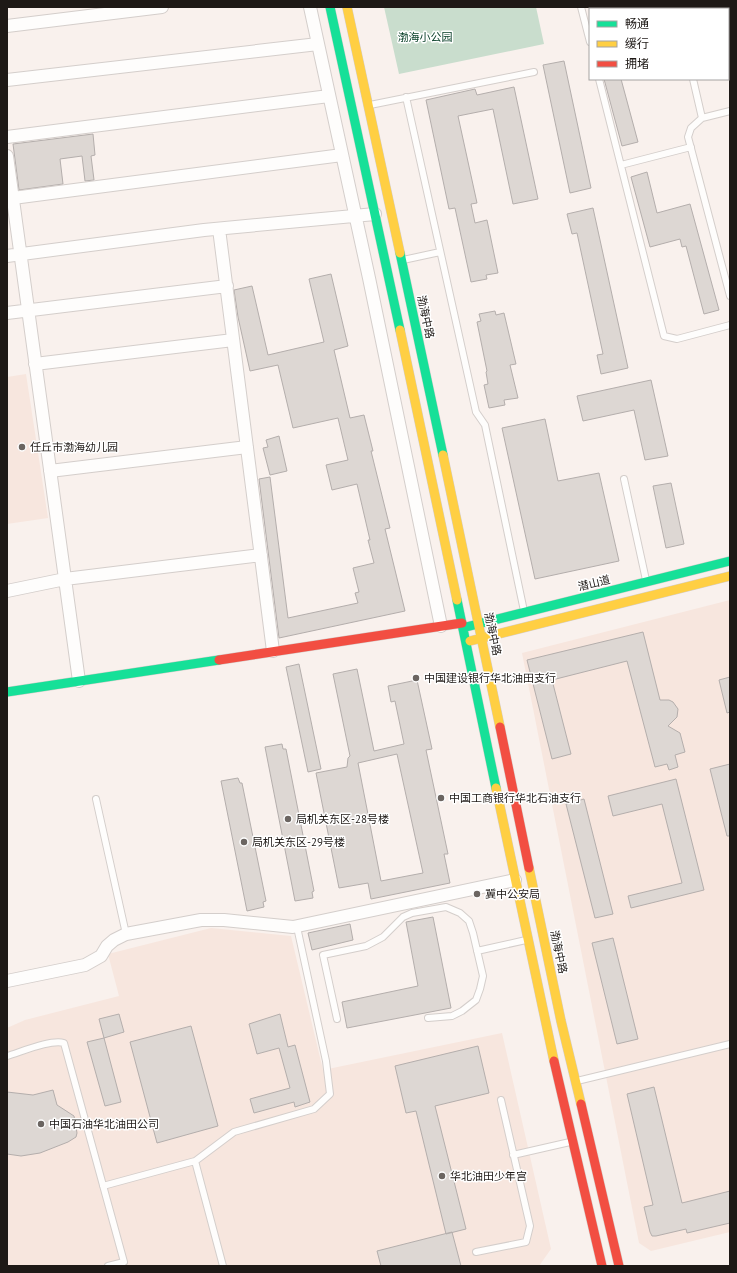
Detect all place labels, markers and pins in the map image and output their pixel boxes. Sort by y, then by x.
place label: 任丘市渤海幼儿园 [30,440,118,454]
marker: 任丘市渤海幼儿园 [17,442,27,452]
place label: 中国建设银行华北油田支行 [424,671,556,685]
marker: 中国建设银行华北油田支行 [411,673,421,683]
place label: 中国工商银行华北石油支行 [449,791,581,805]
marker: 中国工商银行华北石油支行 [436,793,446,803]
place label: 局机关东区-28号楼 [296,812,389,826]
marker: 局机关东区-28号楼 [283,814,293,824]
place label: 局机关东区-29号楼 [252,835,345,849]
marker: 局机关东区-29号楼 [239,837,249,847]
place label: 冀中公安局 [485,887,540,901]
marker: 冀中公安局 [472,889,482,899]
place label: 中国石油华北油田公司 [49,1117,159,1131]
marker: 中国石油华北油田公司 [36,1119,46,1129]
place label: 华北油田少年宫 [450,1169,527,1183]
marker: 华北油田少年宫 [437,1171,447,1181]

